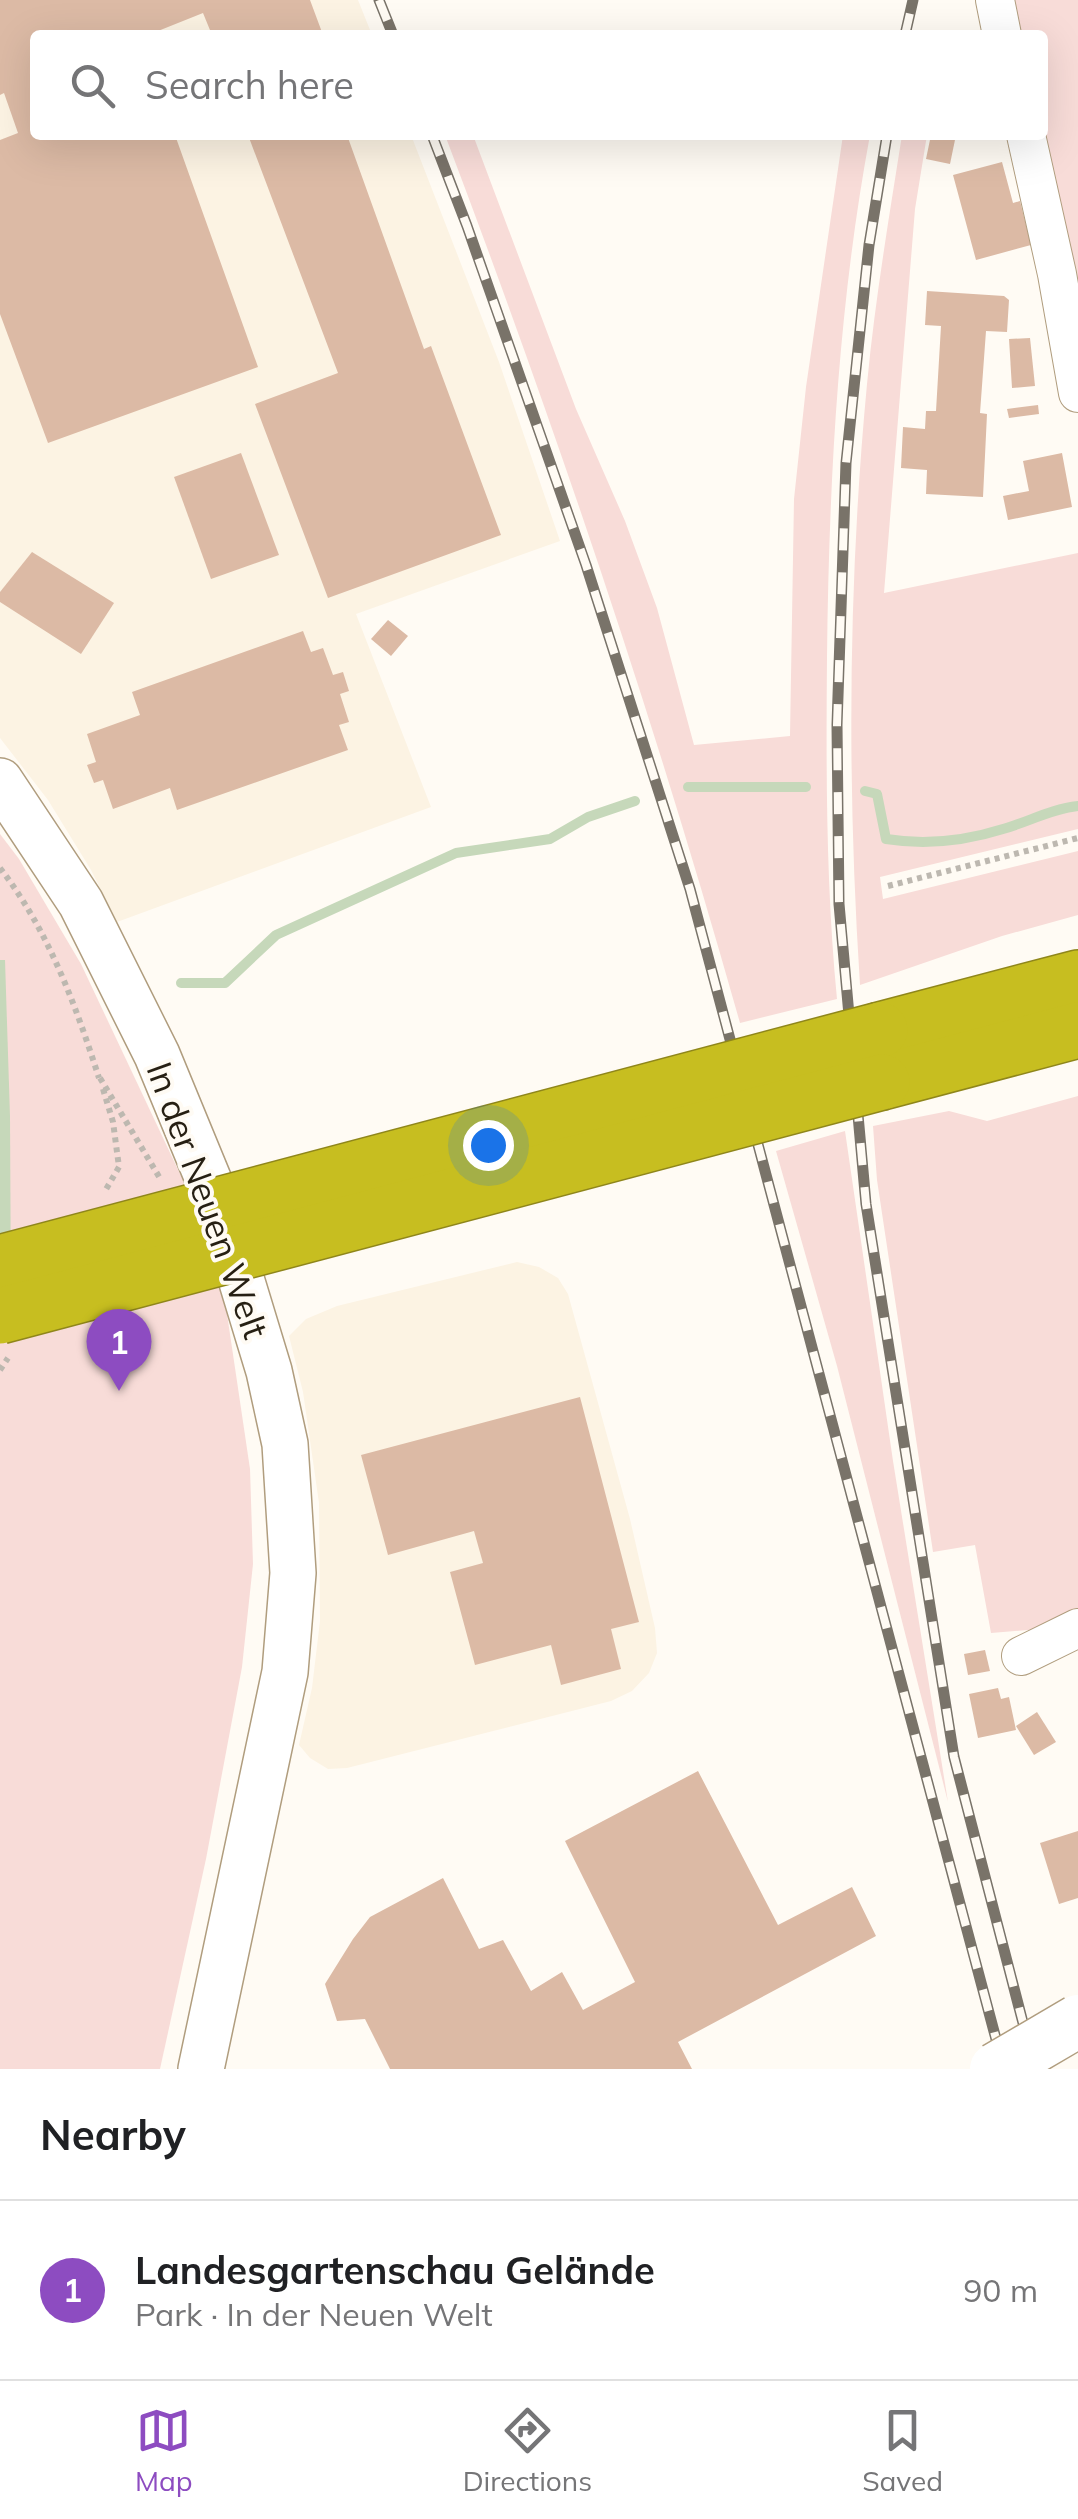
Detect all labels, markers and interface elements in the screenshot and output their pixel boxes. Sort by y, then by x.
search box [30,30,1048,140]
icon: search [65,58,120,113]
text: Search here [145,61,354,109]
street label: In der Neuen Welt [138,1056,278,1344]
your location [463,1120,514,1171]
pin: 1 [86,1308,152,1391]
text: Nearby [40,2108,186,2161]
text: Landesgartenschau Gelände [135,2246,655,2294]
text: 1 [63,2270,82,2310]
text: 90 m [963,2270,1038,2310]
text: Park · In der Neuen Welt [135,2294,493,2334]
tab: Map [135,2403,193,2498]
tab: Directions [463,2403,592,2498]
tab: Saved [862,2403,943,2498]

